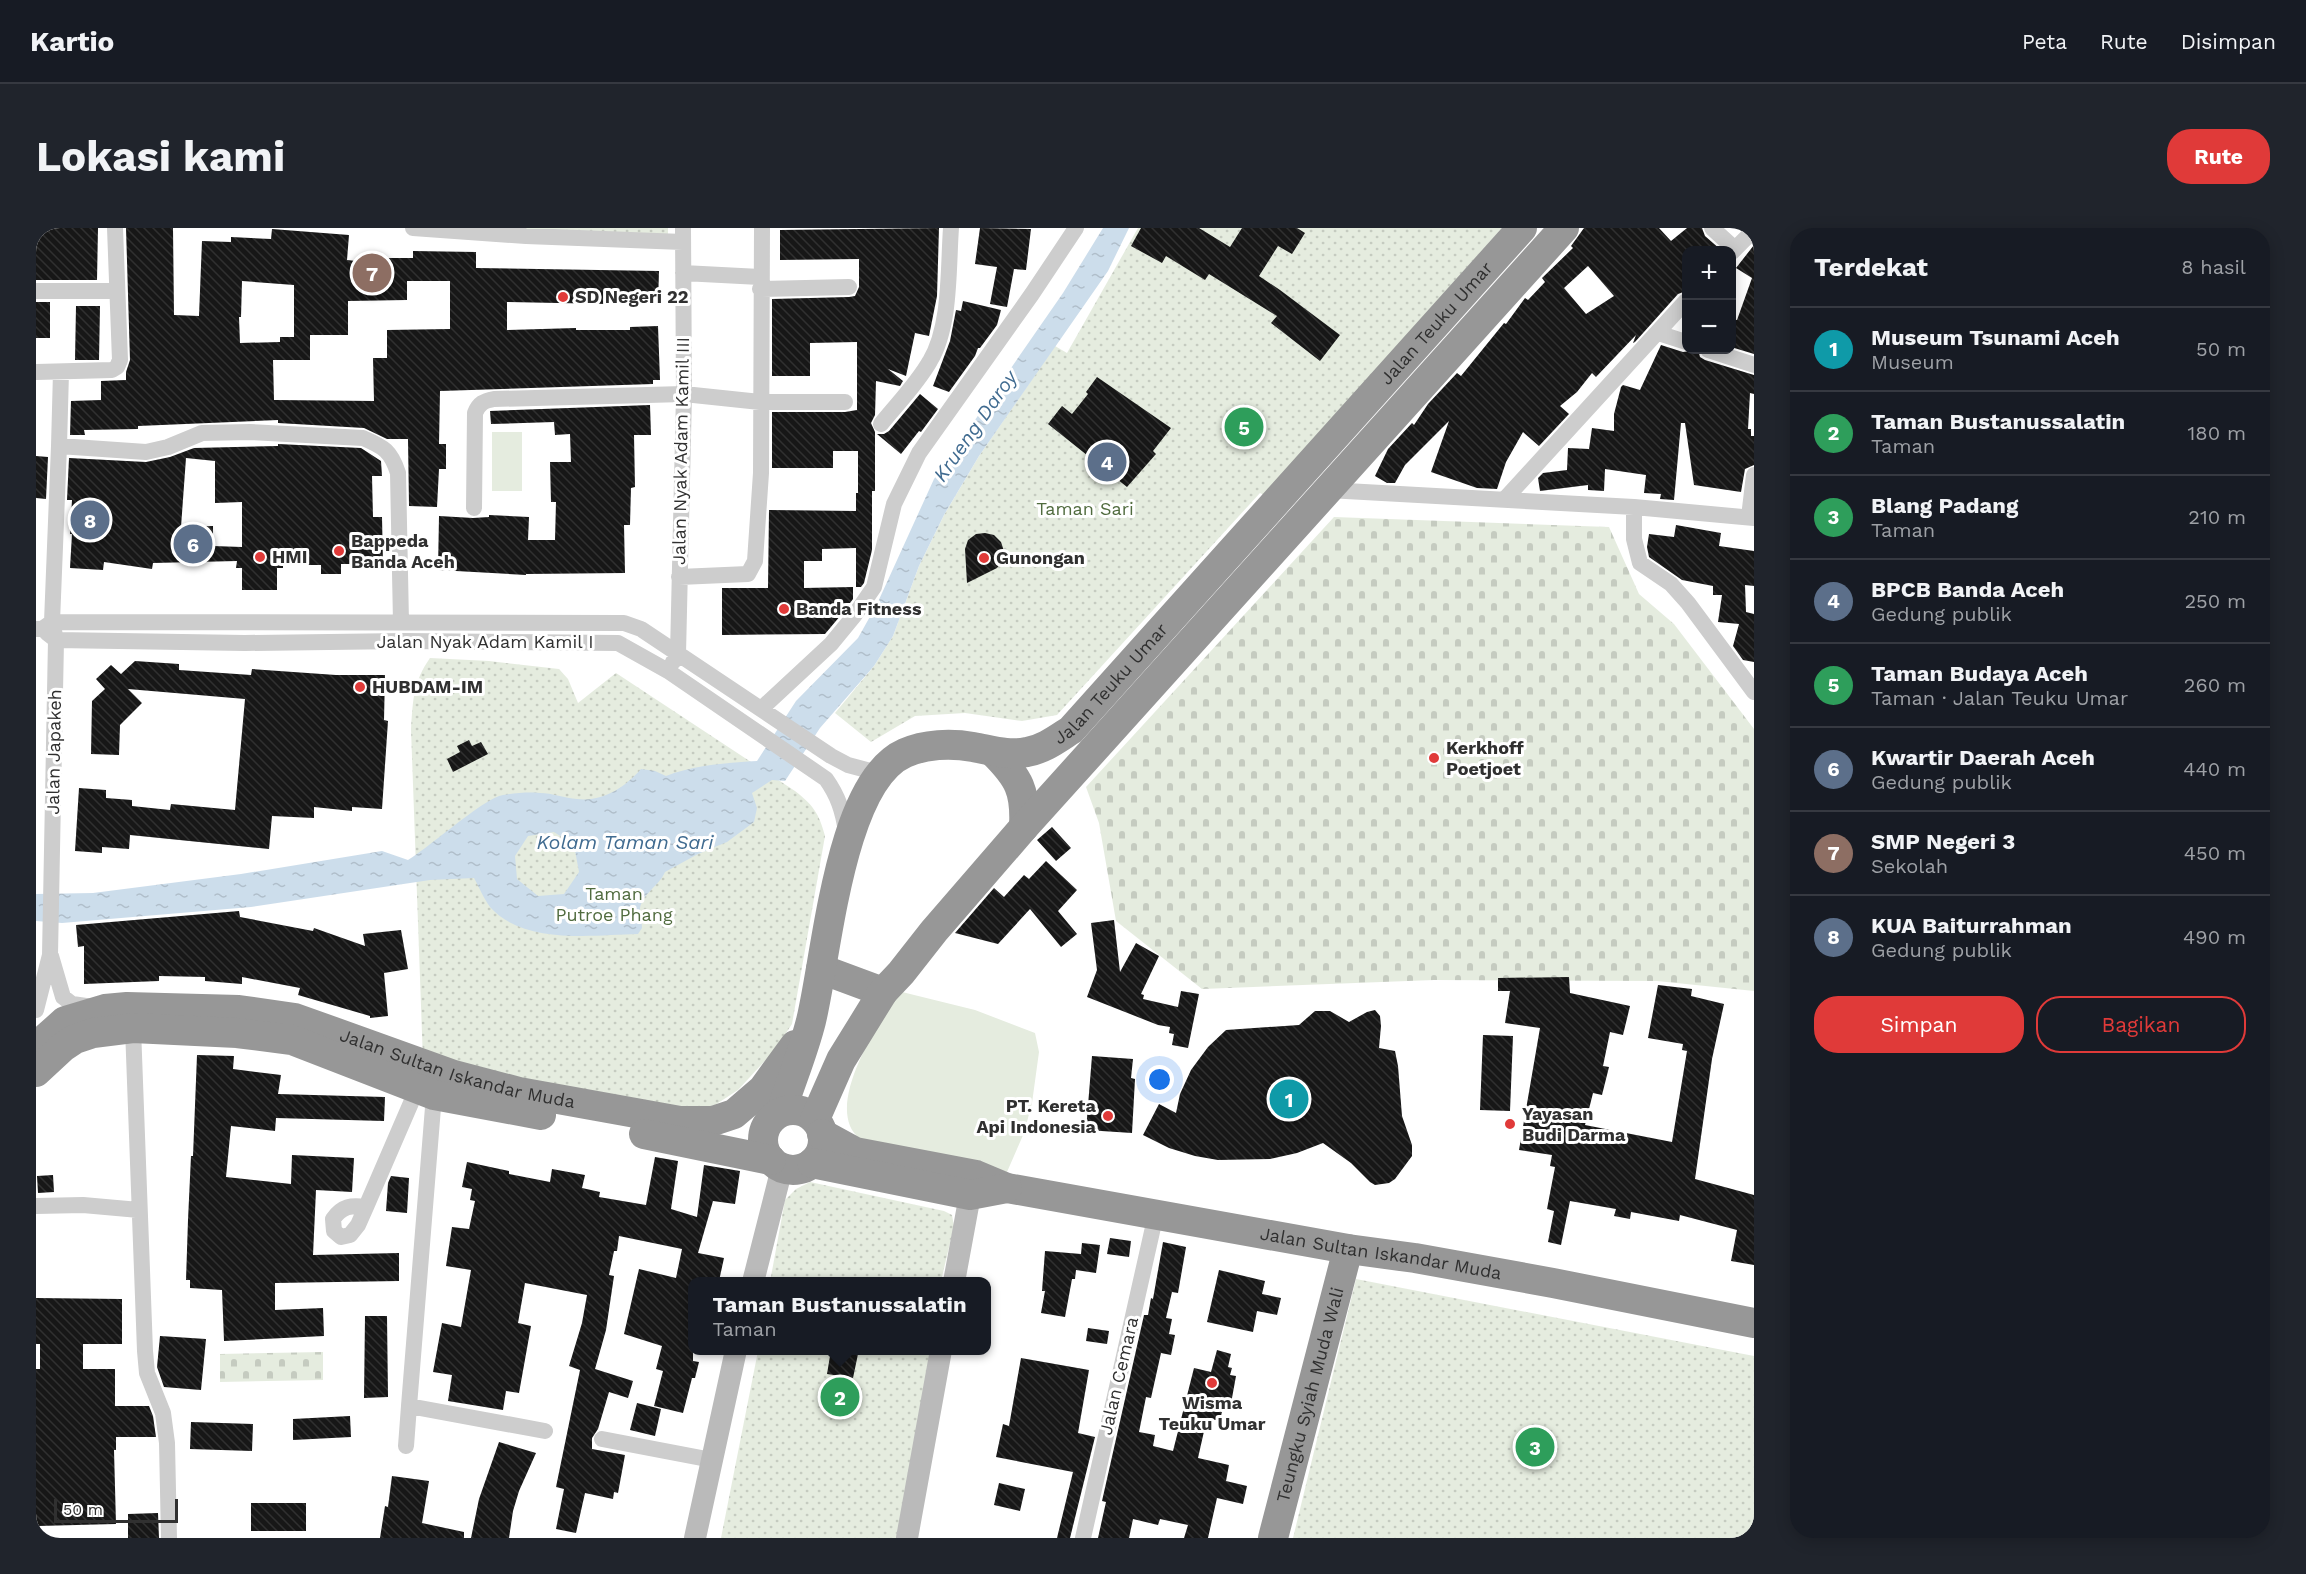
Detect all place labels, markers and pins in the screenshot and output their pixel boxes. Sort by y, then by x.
pin: 7 [352,250,392,296]
place label: SD Negeri 22 [575,286,688,307]
marker: SD Negeri 22 [556,290,570,304]
pin: 5 [1224,404,1264,450]
pin: 4 [1088,440,1126,484]
pin: 8 [70,498,110,542]
pin: 6 [174,522,212,566]
place label: Bappeda Banda Aceh [351,530,455,572]
marker: Bappeda Banda Aceh [332,544,346,558]
place label: HMI [272,546,307,567]
place label: Gunongan [996,547,1085,568]
marker: HMI [253,550,267,564]
marker: Gunongan [977,551,991,565]
place label: Banda Fitness [796,598,922,619]
marker: Banda Fitness [777,602,791,616]
place label: HUBDAM-IM [372,676,483,697]
marker: HUBDAM-IM [353,680,367,694]
place label: Kerkhoff Poetjoet [1446,737,1524,779]
marker: Kerkhoff Poetjoet [1427,751,1441,765]
pin: 1 [1270,1076,1308,1122]
place label: PT. Kereta Api Indonesia [976,1095,1097,1137]
place label: Yayasan Budi Darma [1522,1103,1626,1145]
marker: PT. Kereta Api Indonesia [1101,1109,1115,1123]
marker: Yayasan Budi Darma [1503,1117,1517,1131]
pin: 2 [820,1374,860,1420]
marker: Wisma Teuku Umar [1205,1376,1219,1390]
place label: Wisma Teuku Umar [1159,1392,1266,1434]
pin: 3 [1516,1424,1554,1470]

